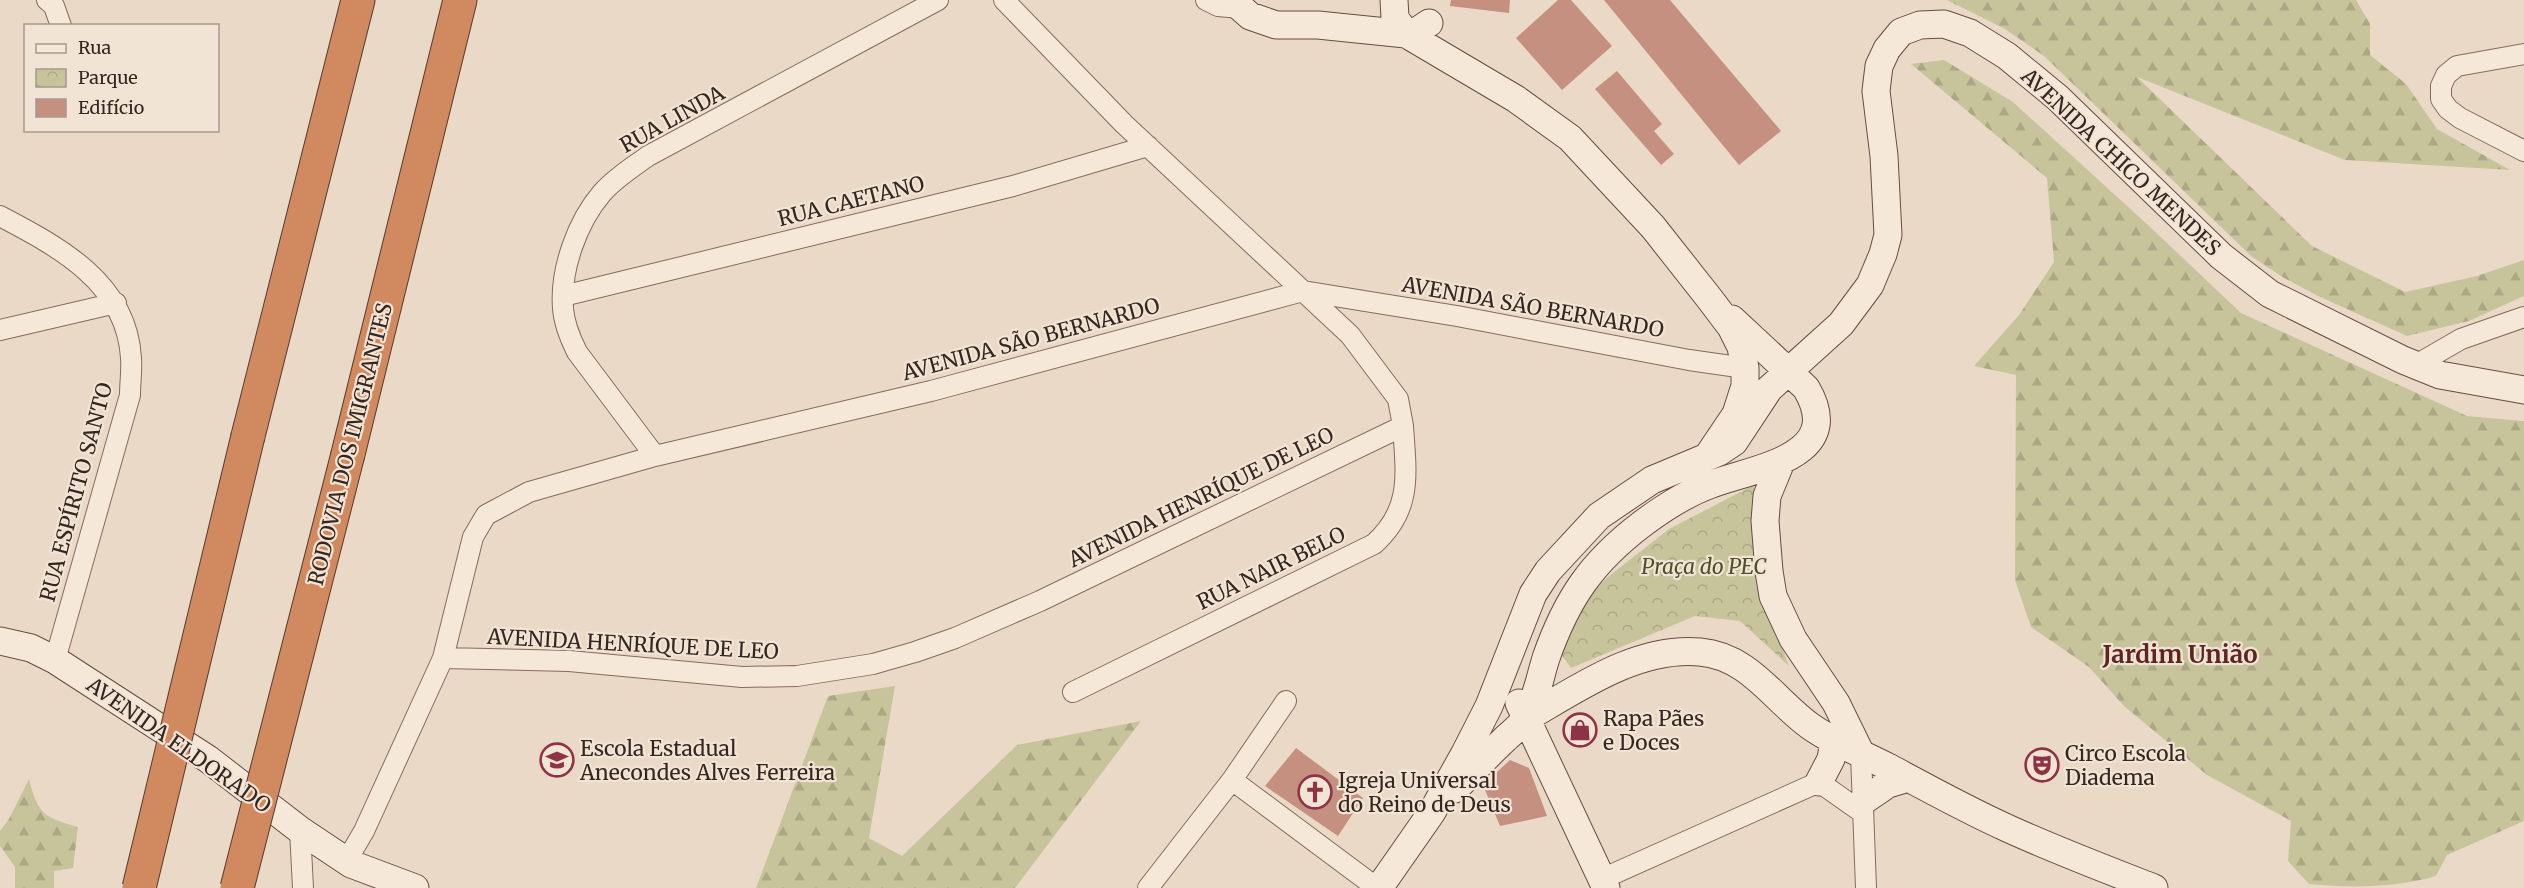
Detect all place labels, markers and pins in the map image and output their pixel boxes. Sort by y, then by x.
place label: Rapa Pães e Doces [1603,705,1704,756]
shop icon: Rapa Pães e Doces [1562,712,1598,748]
place label: Escola Estadual Anecondes Alves Ferreira [579,735,835,786]
place label: Circo Escola Diadema [2065,740,2186,791]
school or university icon: Escola Estadual Anecondes Alves Ferreira [539,742,575,778]
theatre icon: Circo Escola Diadema [2024,747,2060,783]
place label: Igreja Universal do Reino de Deus [1338,767,1511,818]
church icon: Igreja Universal do Reino de Deus [1297,774,1333,810]

